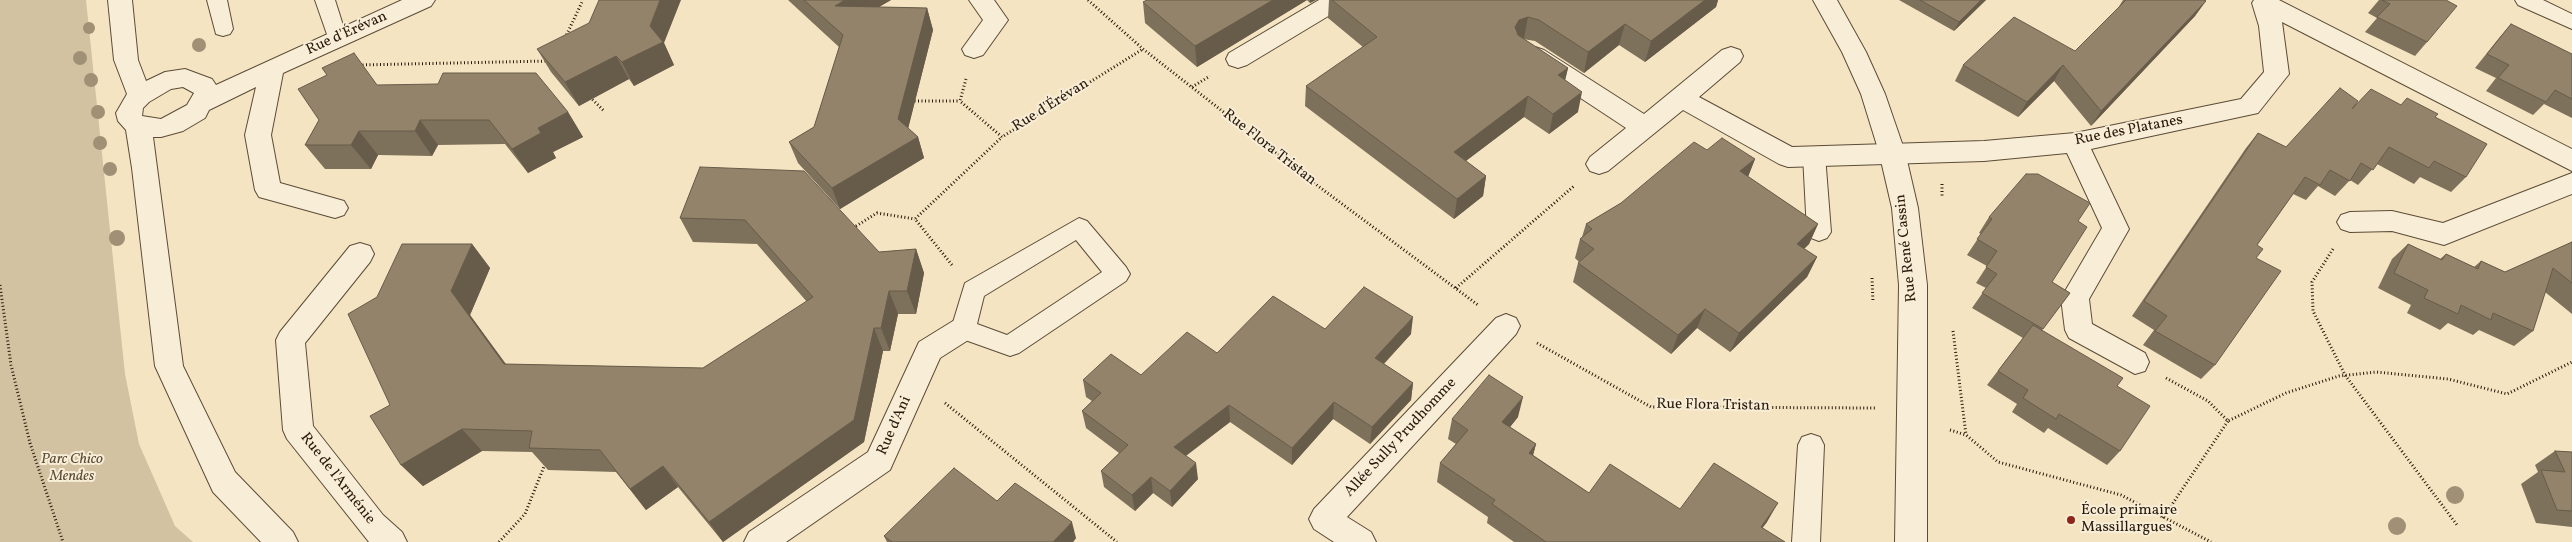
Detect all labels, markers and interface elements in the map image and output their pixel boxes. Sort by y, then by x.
street label: Rue d'Érévan [304,8,390,60]
street label: Rue d'Érévan [1009,75,1093,137]
street label: Rue Flora Tristan [1219,106,1319,190]
street label: Rue des Platanes [2074,112,2184,150]
street label: Rue René Cassin [1892,193,1922,303]
street label: Allée Sully Prudhomme [1341,375,1461,501]
street label: Rue d'Ani [874,394,916,458]
street label: Rue Flora Tristan [1656,396,1770,416]
street label: Rue de l'Arménie [296,430,378,528]
park label: Parc Chico Mendes [41,451,103,486]
place label: École primaire Massillargues [2081,502,2177,537]
marker: École primaire Massillargues [2065,514,2077,526]

